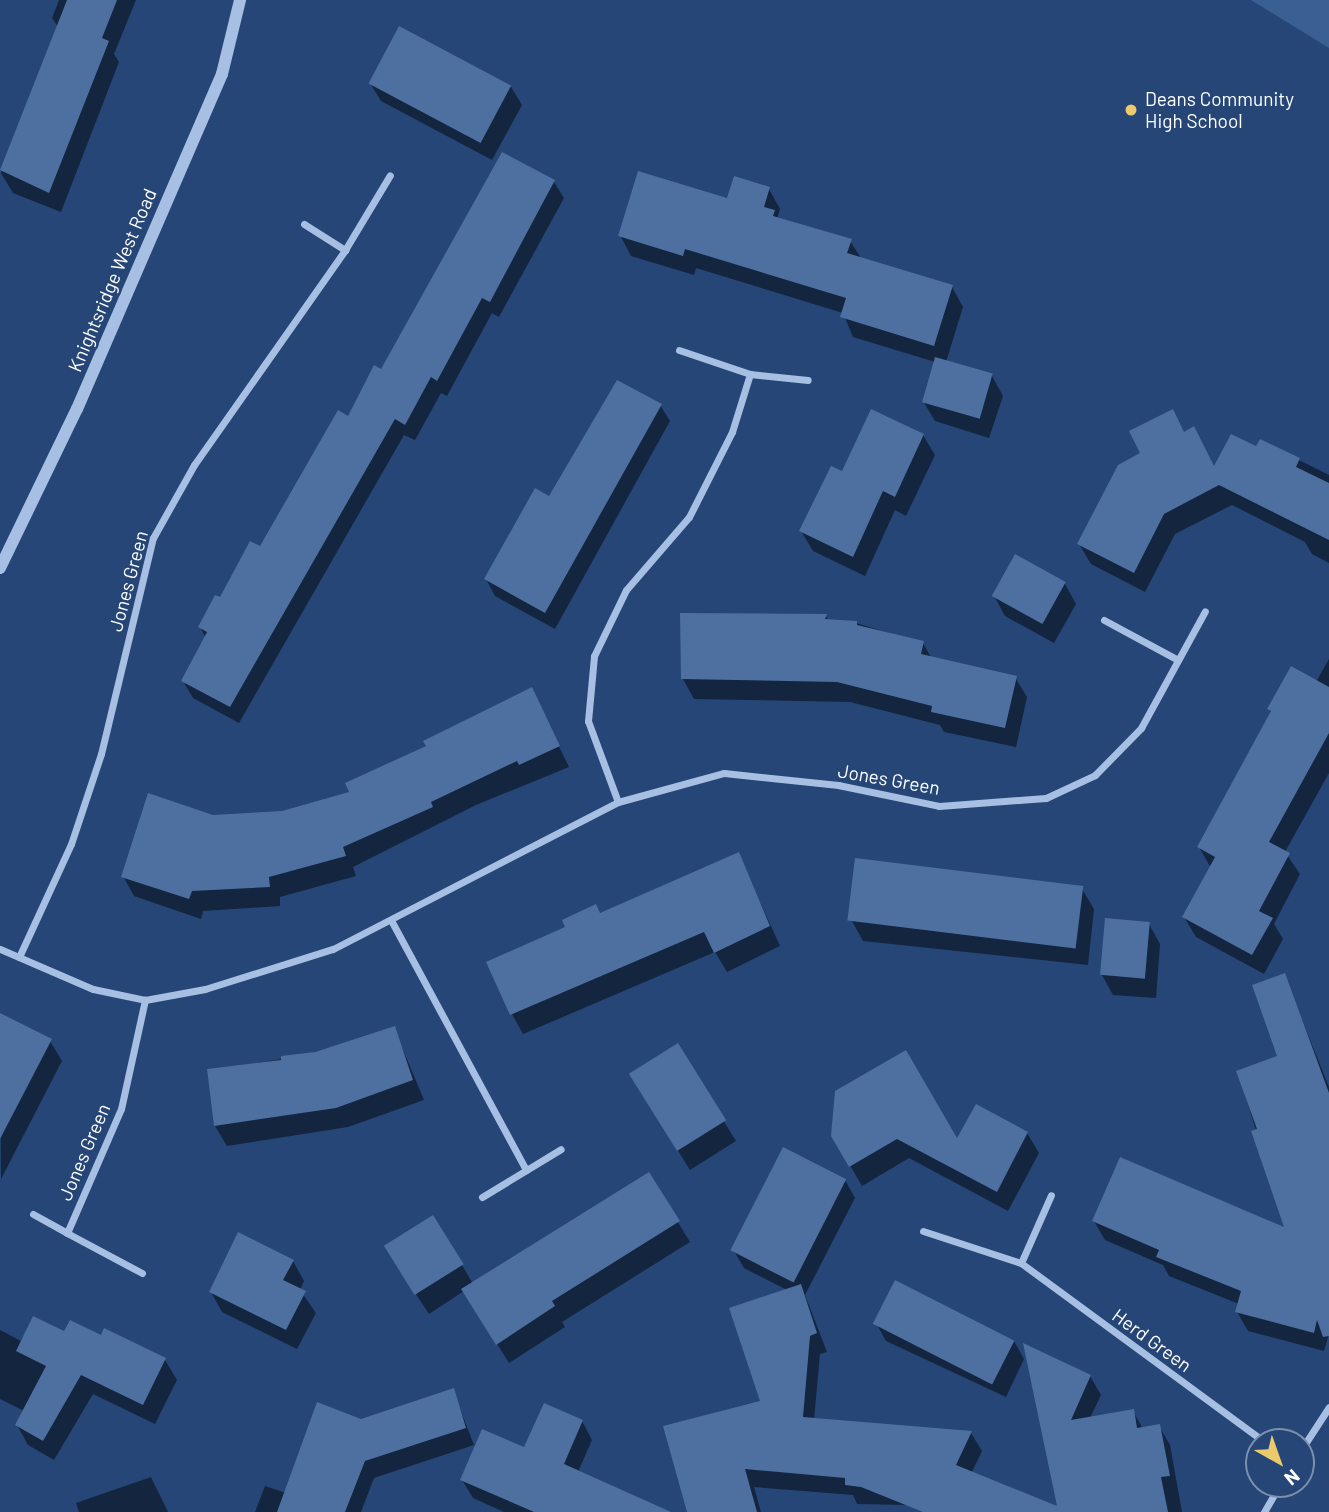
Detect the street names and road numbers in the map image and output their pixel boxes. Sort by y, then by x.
street label: Knightsridge West Road [63,185,161,375]
street label: Jones Green [104,528,152,634]
street label: Jones Green [836,759,942,799]
street label: Jones Green [53,1100,115,1204]
street label: Herd Green [1108,1304,1196,1376]

